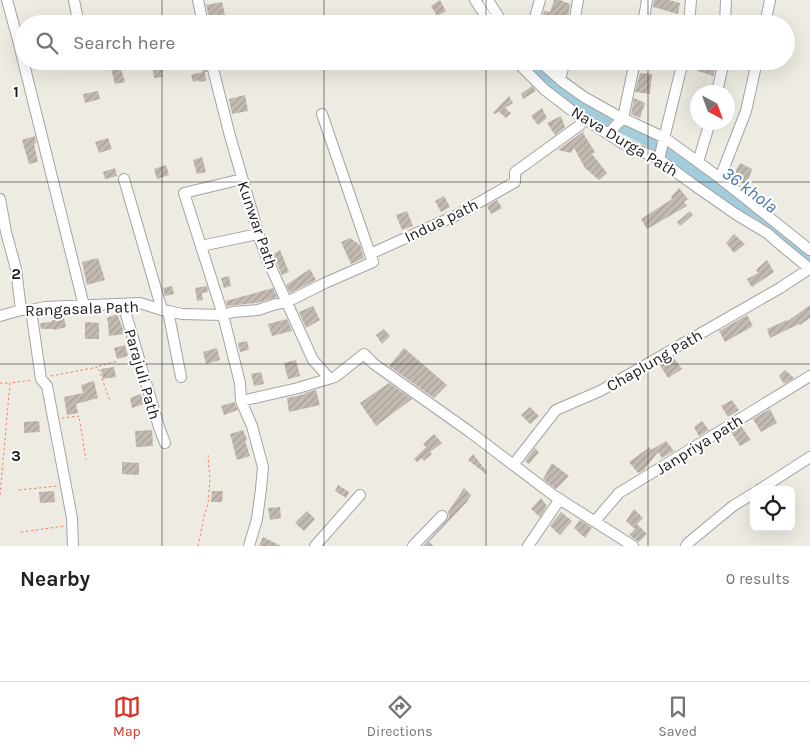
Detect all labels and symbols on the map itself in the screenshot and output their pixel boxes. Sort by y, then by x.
text: 1 [13,82,19,101]
north arrow [690,85,735,130]
street label: Nava Durga Path [568,102,682,181]
water label: 36 khola [718,162,782,218]
street label: Kunwar Path [234,178,282,272]
street label: Indua path [401,194,481,246]
text: 2 [11,264,21,283]
street label: Rangasala Path [25,297,139,320]
street label: Chaplung Path [603,325,706,396]
street label: Parajuli Path [121,327,165,422]
street label: Janpriya path [652,410,746,479]
text: 3 [11,446,21,465]

